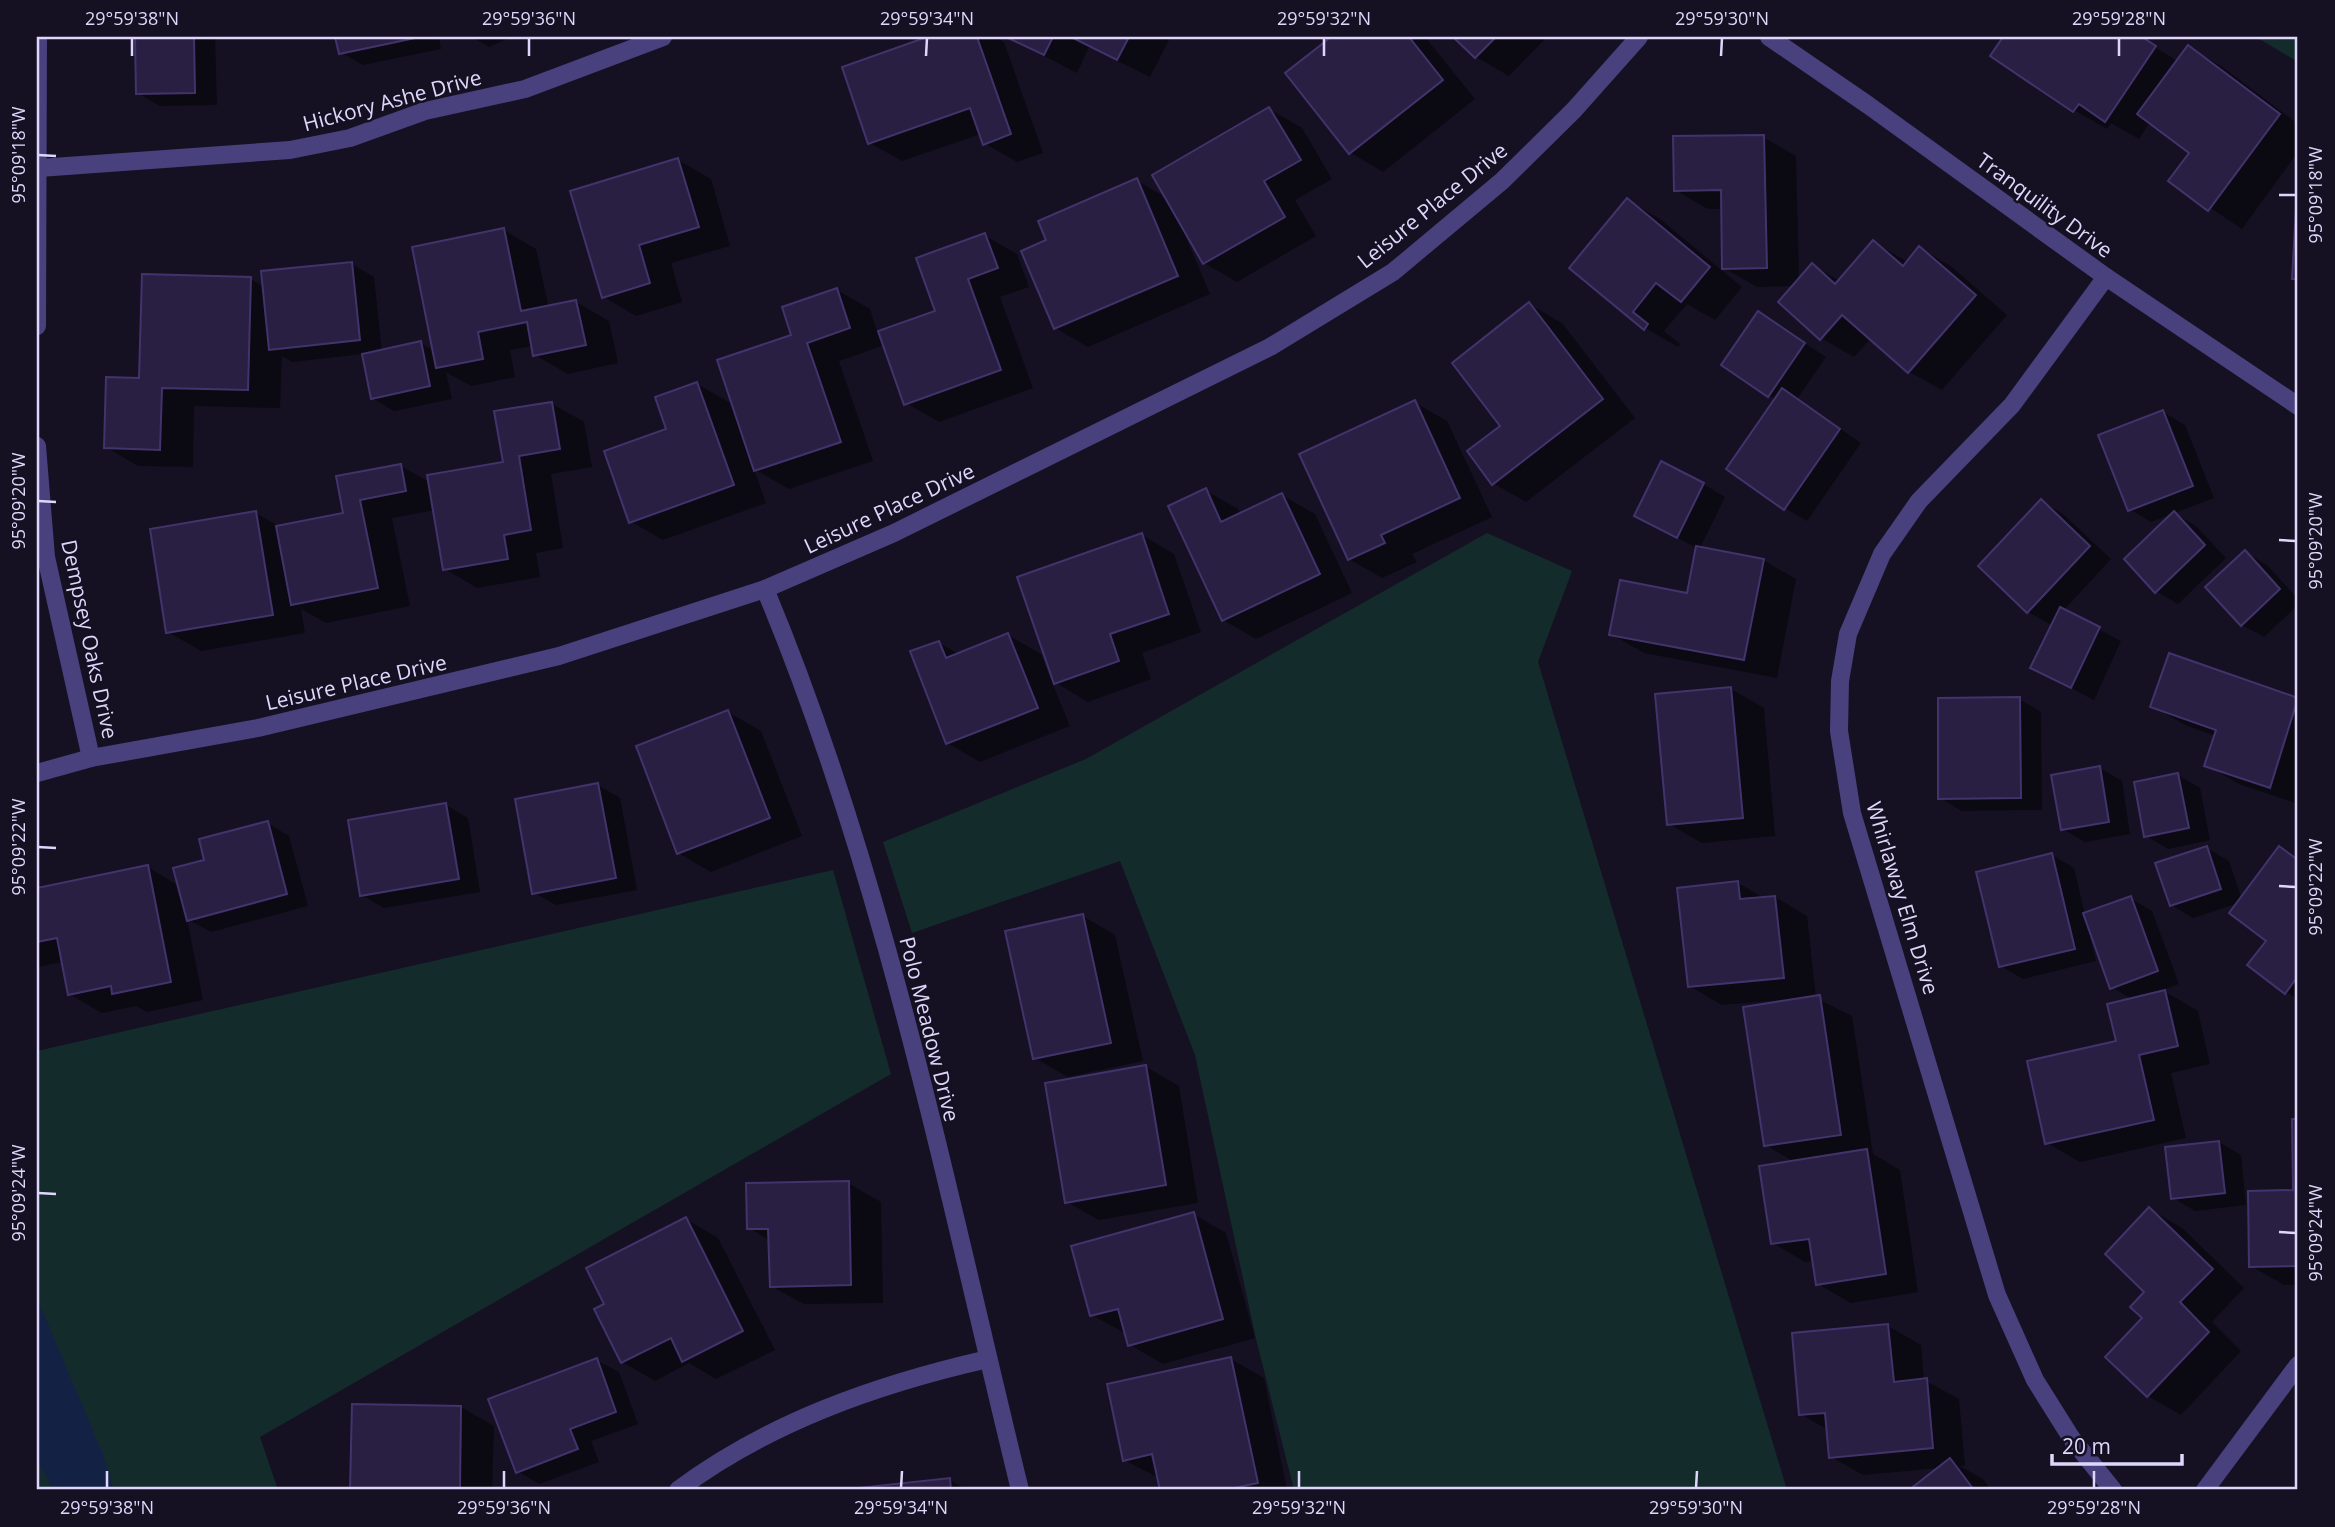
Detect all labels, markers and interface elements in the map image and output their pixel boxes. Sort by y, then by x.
text: 29°59'38"N [85,6,179,30]
text: 29°59'36"N [482,6,576,30]
text: 29°59'34"N [880,6,974,30]
text: 29°59'32"N [1277,6,1371,30]
text: 29°59'30"N [1675,6,1769,30]
text: 29°59'28"N [2072,6,2166,30]
street label: Hickory Ashe Drive [300,63,484,137]
text: 95°09'18"W [6,106,30,204]
street label: Leisure Place Drive [1351,136,1513,274]
street label: Tranquility Drive [1972,146,2118,264]
text: 95°09'18"W [2303,146,2327,244]
text: 95°09'20"W [6,452,30,550]
street label: Leisure Place Drive [799,456,979,560]
text: 95°09'20"W [2303,492,2327,590]
street label: Dempsey Oaks Drive [55,537,125,741]
street label: Leisure Place Drive [263,648,449,716]
text: 95°09'22"W [6,798,30,896]
street label: Whirlaway Elm Drive [1860,798,1946,998]
text: 95°09'22"W [2303,838,2327,936]
street label: Polo Meadow Drive [893,934,967,1124]
text: 95°09'24"W [6,1144,30,1242]
text: 95°09'24"W [2303,1184,2327,1282]
scale bar [2052,1422,2181,1466]
text: 20 m [2062,1432,2111,1460]
text: 29°59'38"N [60,1495,154,1519]
text: 29°59'36"N [457,1495,551,1519]
text: 29°59'34"N [854,1495,948,1519]
text: 29°59'32"N [1252,1495,1346,1519]
text: 29°59'30"N [1649,1495,1743,1519]
text: 29°59'28"N [2047,1495,2141,1519]

